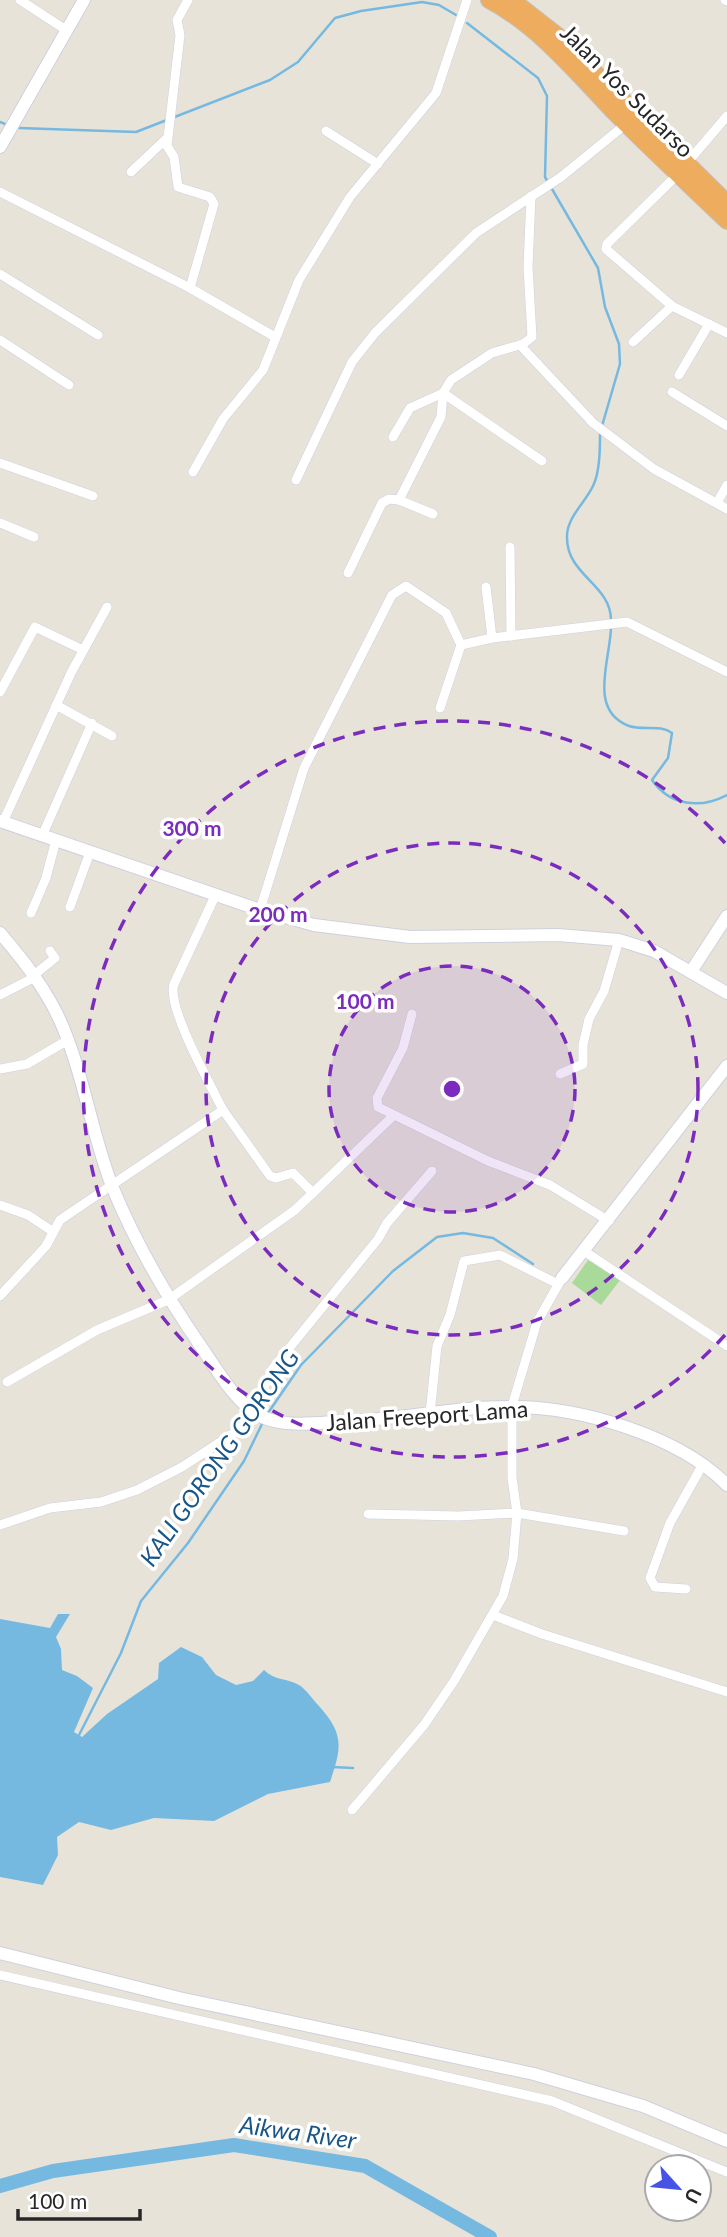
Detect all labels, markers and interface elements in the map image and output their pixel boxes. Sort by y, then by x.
street label: Jalan Yos Sudarso [555,18,700,163]
text: 300 m [162,815,222,840]
text: 200 m [248,901,308,926]
text: 100 m [335,988,395,1013]
centre of rings [440,1077,464,1101]
water label: KALI GORONG GORONG [133,1343,305,1571]
street label: Jalan Freeport Lama [325,1394,529,1436]
water label: Aikwa River [237,2109,359,2154]
north arrow [643,2153,713,2223]
scale bar [18,2178,140,2222]
text: U [680,2184,707,2207]
text: 100 m [28,2188,87,2213]

